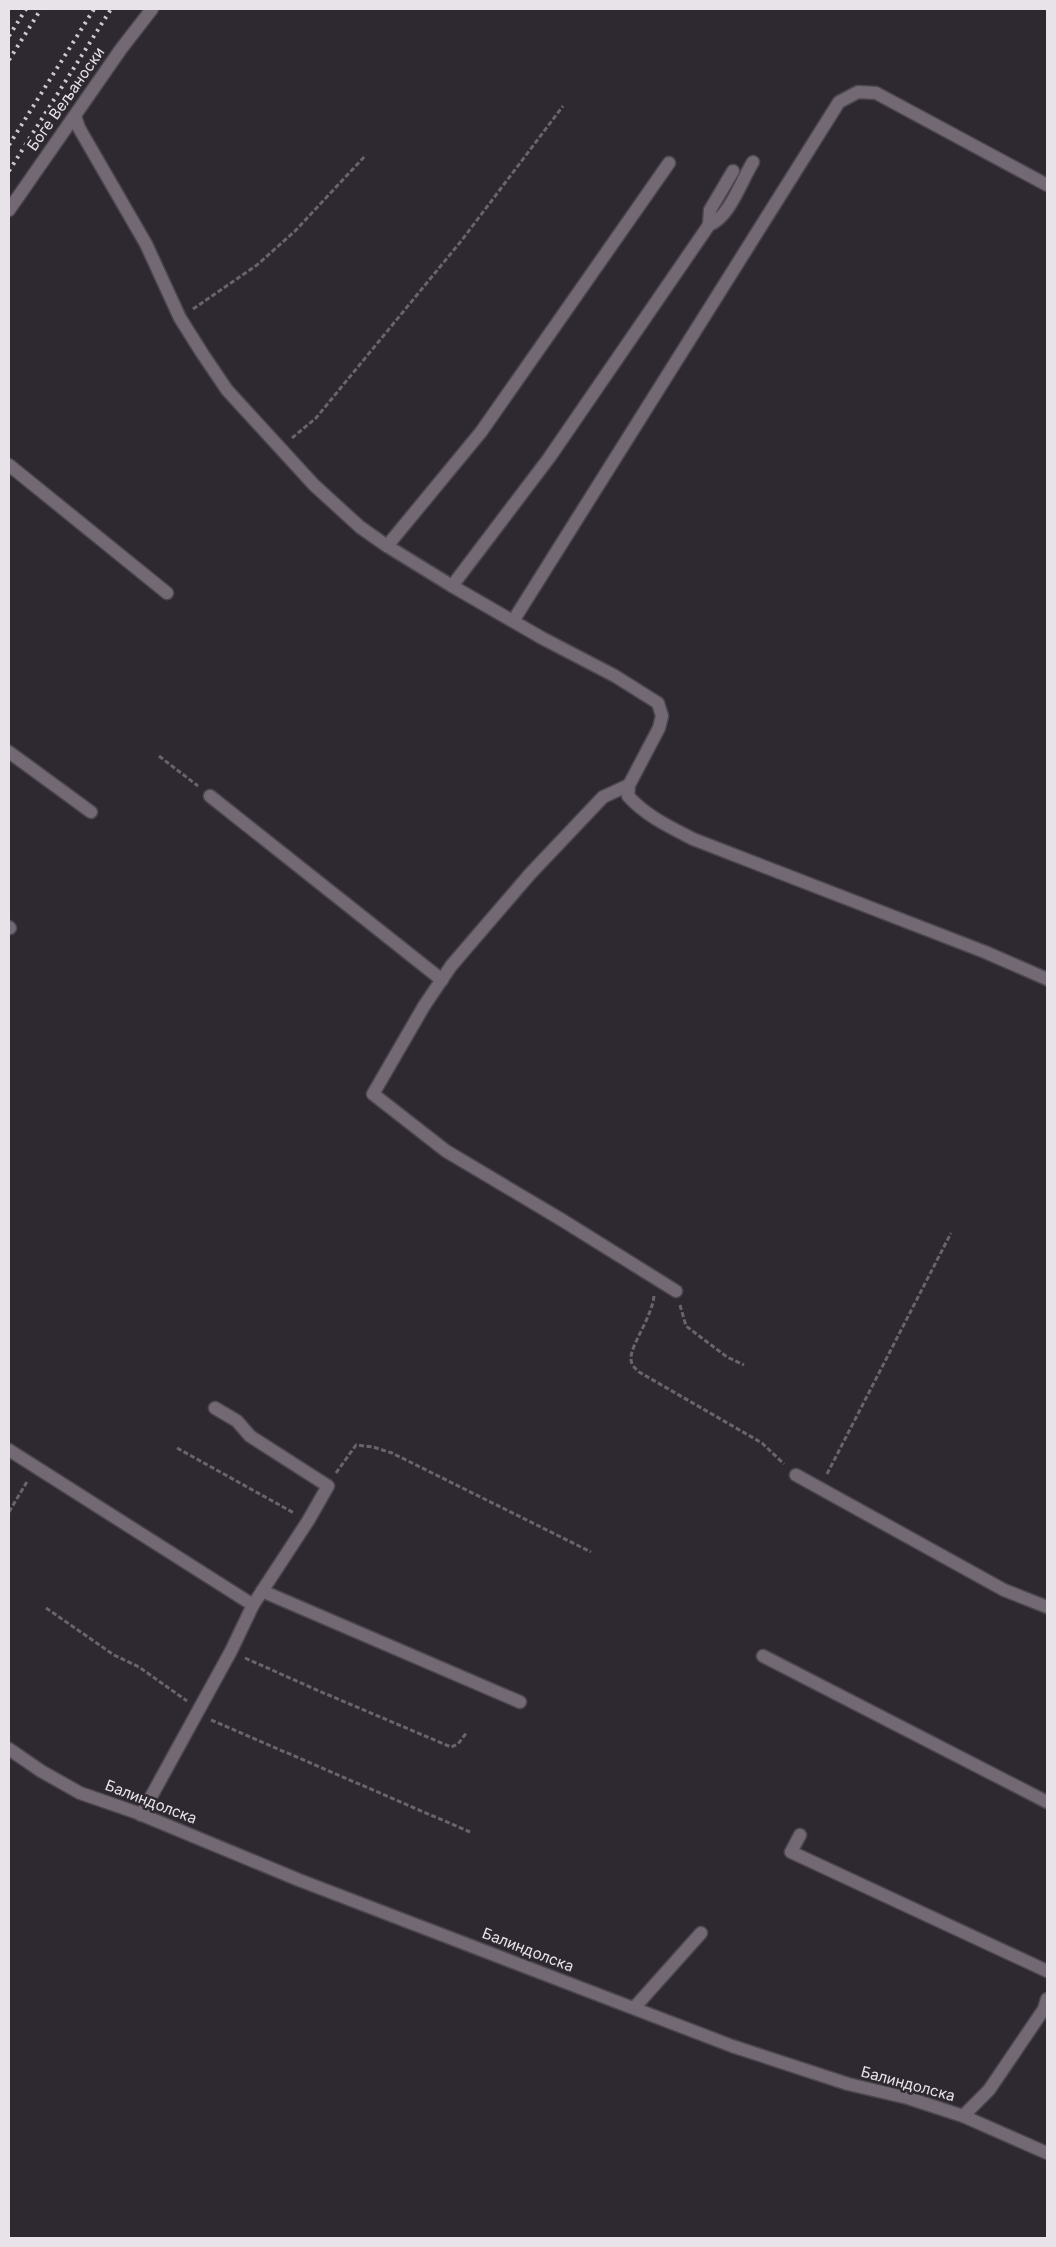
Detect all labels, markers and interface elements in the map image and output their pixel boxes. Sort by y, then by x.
street label: Боге Вељаноски [23,43,108,154]
street label: Балиндолска [103,1775,200,1828]
street label: Балиндолска [480,1923,577,1976]
street label: Балиндолска [859,2062,957,2105]

